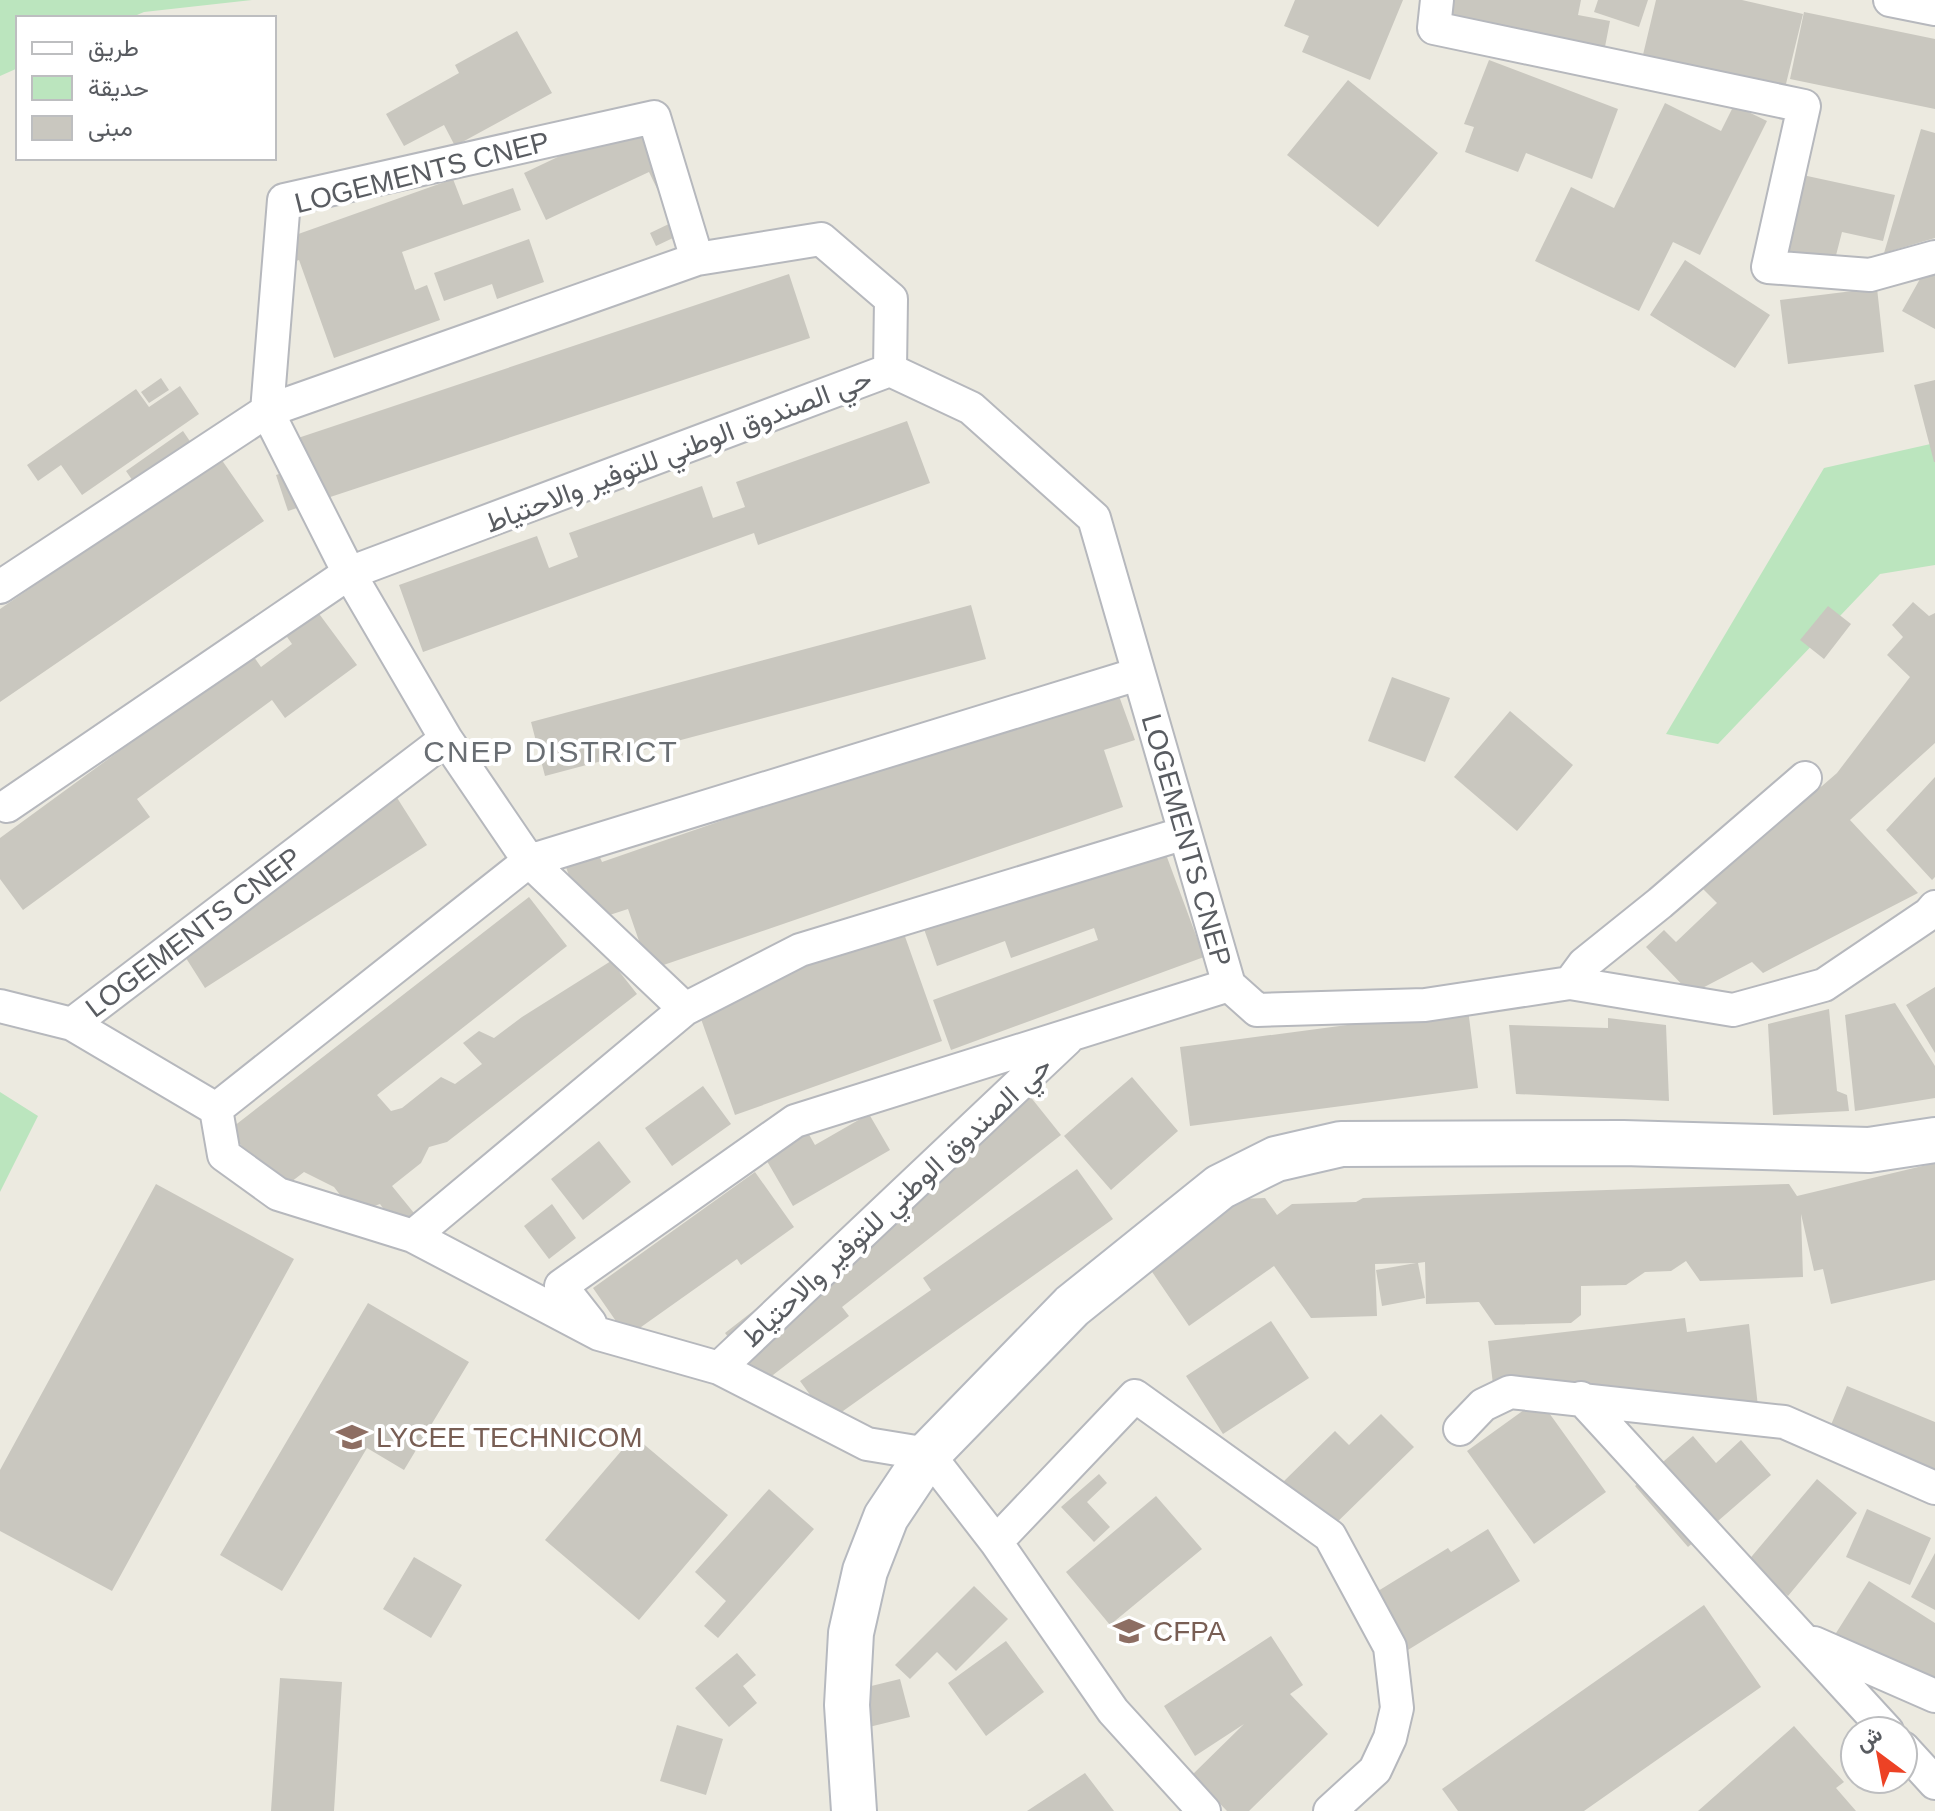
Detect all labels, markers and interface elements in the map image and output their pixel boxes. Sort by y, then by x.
legend [16,16,276,160]
text: طريق [88,34,139,63]
text: حديقة [88,74,149,102]
text: مبنى [88,114,133,142]
street label: LOGEMENTS CNEP [292,126,553,219]
street label: حي الصندوق الوطني للتوفير والاحتياط [480,362,878,545]
street label: LOGEMENTS CNEP [1136,710,1237,970]
district label: CNEP DISTRICT [423,735,679,768]
street label: LOGEMENTS CNEP [80,841,307,1023]
street label: حي الصندوق الوطني للتوفير والاحتياط [735,1050,1062,1358]
school or university icon: LYCEE TECHNICOM [335,1420,369,1454]
place label: LYCEE TECHNICOM [376,1422,643,1453]
school or university icon: CFPA [1112,1614,1146,1648]
place label: CFPA [1153,1616,1226,1647]
north arrow [1839,1715,1919,1795]
text: ش [1851,1721,1887,1757]

